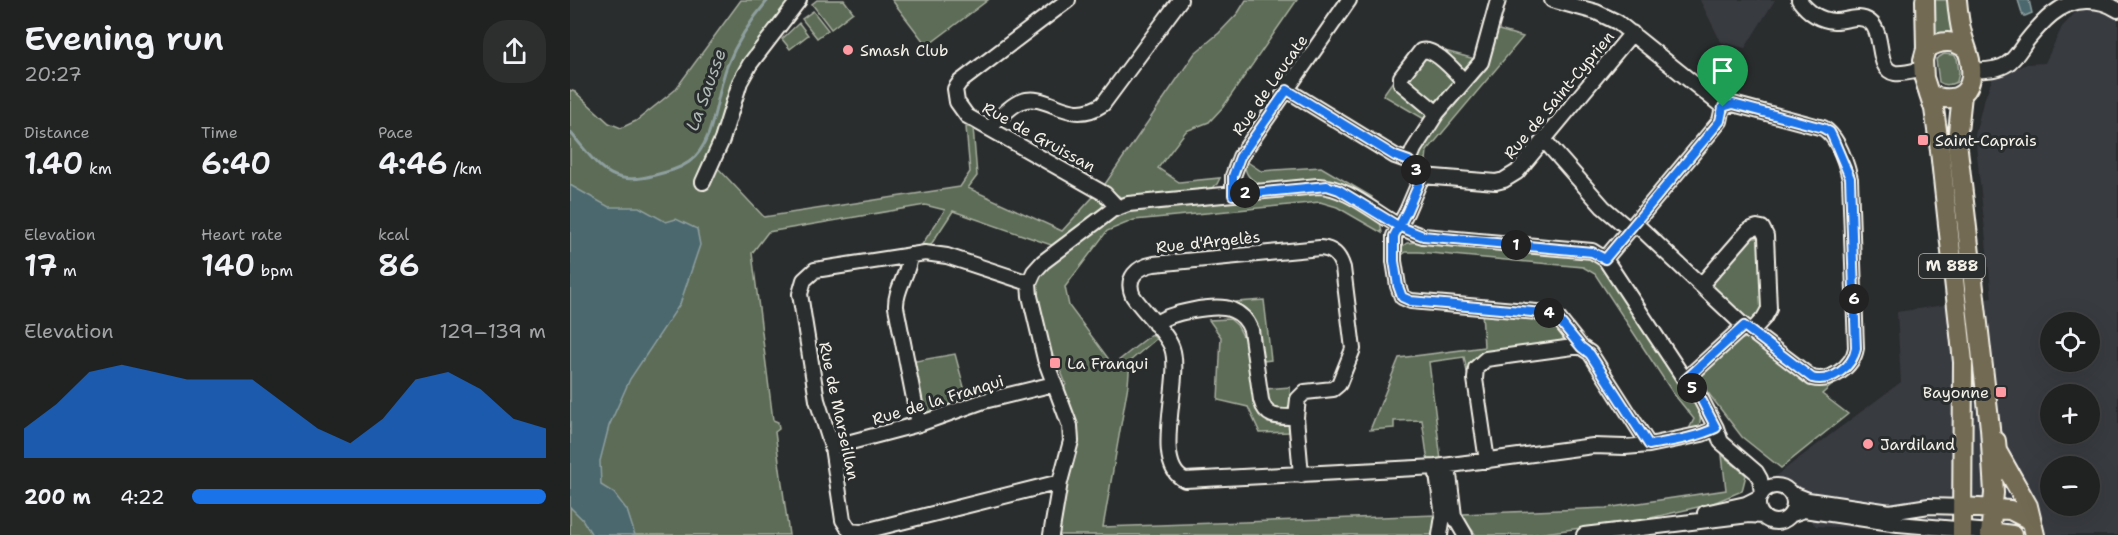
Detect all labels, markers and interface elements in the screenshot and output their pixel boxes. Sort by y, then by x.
text: Evening run [24,16,224,61]
button: share [483,20,546,83]
street label: Rue de Saint-Cyprien [1499,26,1619,163]
street label: Rue de Leucate [1227,30,1313,140]
place label: Smash Club [860,40,948,61]
marker: Smash Club [841,43,855,57]
pin [1697,45,1748,107]
water label: La Sausse [680,46,732,134]
icon: arrive [1706,54,1739,87]
text: 20:27 [24,61,82,87]
street label: Rue de Gruissan [979,97,1100,177]
text: Distance [24,122,90,143]
text: Time [201,122,238,143]
text: Pace [378,122,413,143]
place label: Saint-Caprais [1935,130,2037,151]
marker: Saint-Caprais [1916,133,1930,147]
text: 1.40 [24,143,84,184]
text: 6:40 [201,143,271,184]
text: 4:46 [378,143,448,184]
pin: 3 [1401,155,1431,185]
text: km [84,158,112,179]
text: /km [448,158,482,179]
text: 3 [1410,159,1422,180]
pin: 2 [1230,178,1260,208]
text: 2 [1239,182,1251,203]
text: Elevation [24,224,96,245]
text: Heart rate [201,224,283,245]
text: kcal [378,224,409,245]
street label: Rue d'Argelès [1155,226,1261,258]
pin: 1 [1501,230,1531,260]
text: 1 [1512,234,1520,255]
text: 17 [24,245,58,286]
text: 140 [201,245,255,286]
text: 86 [378,245,420,286]
road number: M 888 [1919,254,1985,278]
text: m [58,260,77,281]
text: bpm [255,260,293,281]
pin: 6 [1839,284,1869,314]
text: 6 [1848,288,1860,309]
pin: 4 [1534,298,1564,328]
text: 4 [1543,302,1555,323]
map controls [2040,312,2100,516]
button: locate [2040,312,2100,372]
text: Elevation [24,318,114,344]
text: 129–139 m [439,318,546,344]
street label: Rue de Marseillan [814,340,864,482]
place label: La Franqui [1067,353,1149,374]
marker: La Franqui [1048,356,1062,370]
street label: Rue de la Franqui [870,370,1006,430]
pin: 5 [1677,373,1707,403]
text: 5 [1687,377,1697,398]
place label: Bayonne [1923,382,1989,403]
button: + [2040,384,2100,444]
marker: Bayonne [1994,385,2008,399]
place label: Jardiland [1880,434,1955,455]
marker: Jardiland [1861,437,1875,451]
button: − [2040,456,2100,516]
text: 200 m [24,484,91,510]
text: 4:22 [120,484,165,510]

